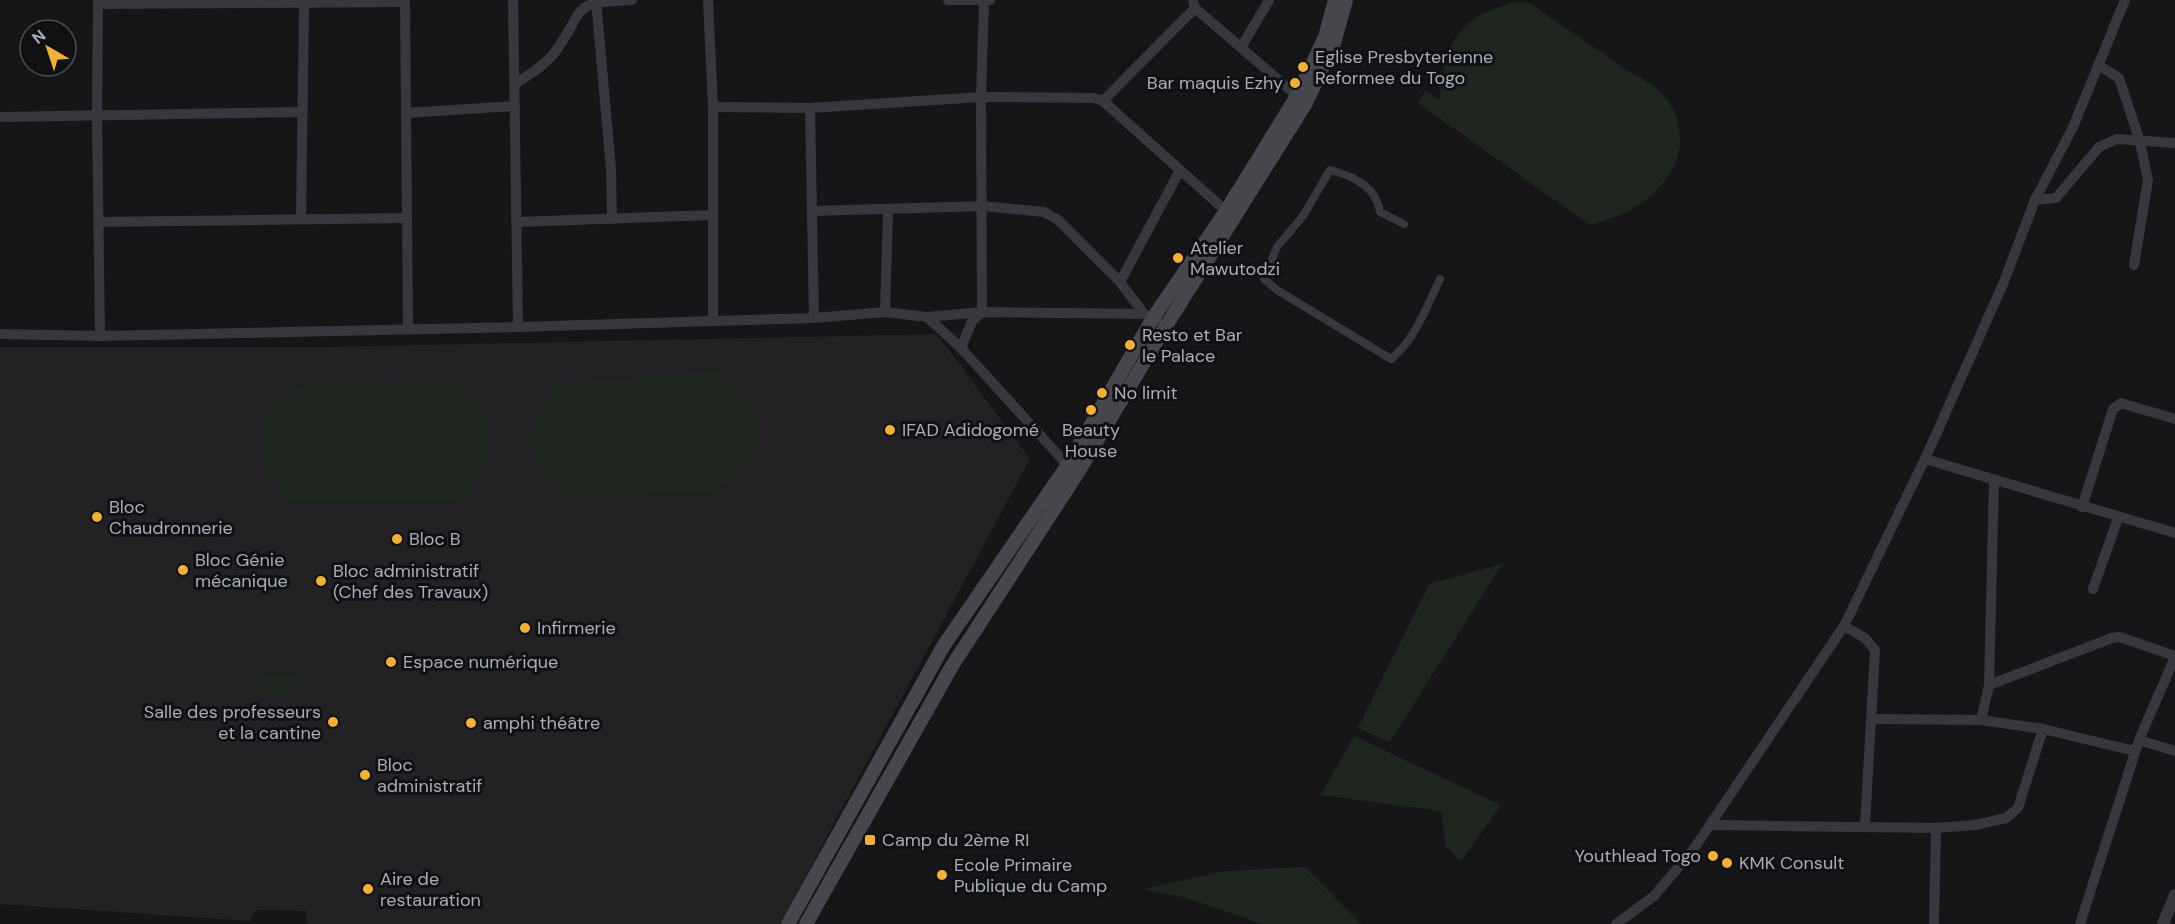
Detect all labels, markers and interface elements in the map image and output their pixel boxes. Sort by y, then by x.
north arrow [18,18,78,78]
text: N [28,25,50,49]
place label: Eglise Presbyterienne Reformee du Togo [1315,45,1493,90]
marker: Eglise Presbyterienne Reformee du Togo [1296,60,1310,74]
place label: Bar maquis Ezhy [1147,71,1283,95]
marker: Bar maquis Ezhy [1288,76,1302,90]
place label: Atelier Mawutodzi [1190,236,1280,281]
marker: Atelier Mawutodzi [1171,251,1185,265]
place label: Resto et Bar le Palace [1142,323,1243,368]
marker: Resto et Bar le Palace [1123,338,1137,352]
place label: No limit [1114,381,1178,405]
marker: No limit [1095,386,1109,400]
marker: Beauty House [1084,403,1098,417]
place label: IFAD Adidogomé [902,418,1039,442]
place label: Beauty House [1062,418,1120,463]
marker: IFAD Adidogomé [883,423,897,437]
place label: Bloc Chaudronnerie [109,495,233,540]
marker: Bloc Chaudronnerie [90,510,104,524]
place label: Bloc B [409,527,461,551]
marker: Bloc B [390,532,404,546]
place label: Bloc Génie mécanique [195,548,288,593]
place label: Bloc administratif (Chef des Travaux) [333,559,488,604]
marker: Bloc Génie mécanique [176,563,190,577]
marker: Bloc administratif (Chef des Travaux) [314,574,328,588]
place label: Infirmerie [537,616,616,640]
marker: Infirmerie [518,621,532,635]
place label: Espace numérique [403,650,558,674]
marker: Espace numérique [384,655,398,669]
place label: Salle des professeurs et la cantine [144,700,321,745]
place label: amphi théâtre [483,711,600,735]
marker: Salle des professeurs et la cantine [326,715,340,729]
marker: amphi théâtre [464,716,478,730]
place label: Bloc administratif [377,753,482,798]
marker: Bloc administratif [358,768,372,782]
place label: Camp du 2ème RI [882,828,1029,852]
marker: Camp du 2ème RI [863,833,877,847]
place label: Youthlead Togo [1574,844,1701,868]
marker: Youthlead Togo [1706,849,1720,863]
place label: KMK Consult [1739,851,1844,875]
place label: Ecole Primaire Publique du Camp [954,853,1107,898]
marker: KMK Consult [1720,856,1734,870]
place label: Aire de restauration [380,867,481,912]
marker: Ecole Primaire Publique du Camp [935,868,949,882]
marker: Aire de restauration [361,882,375,896]

